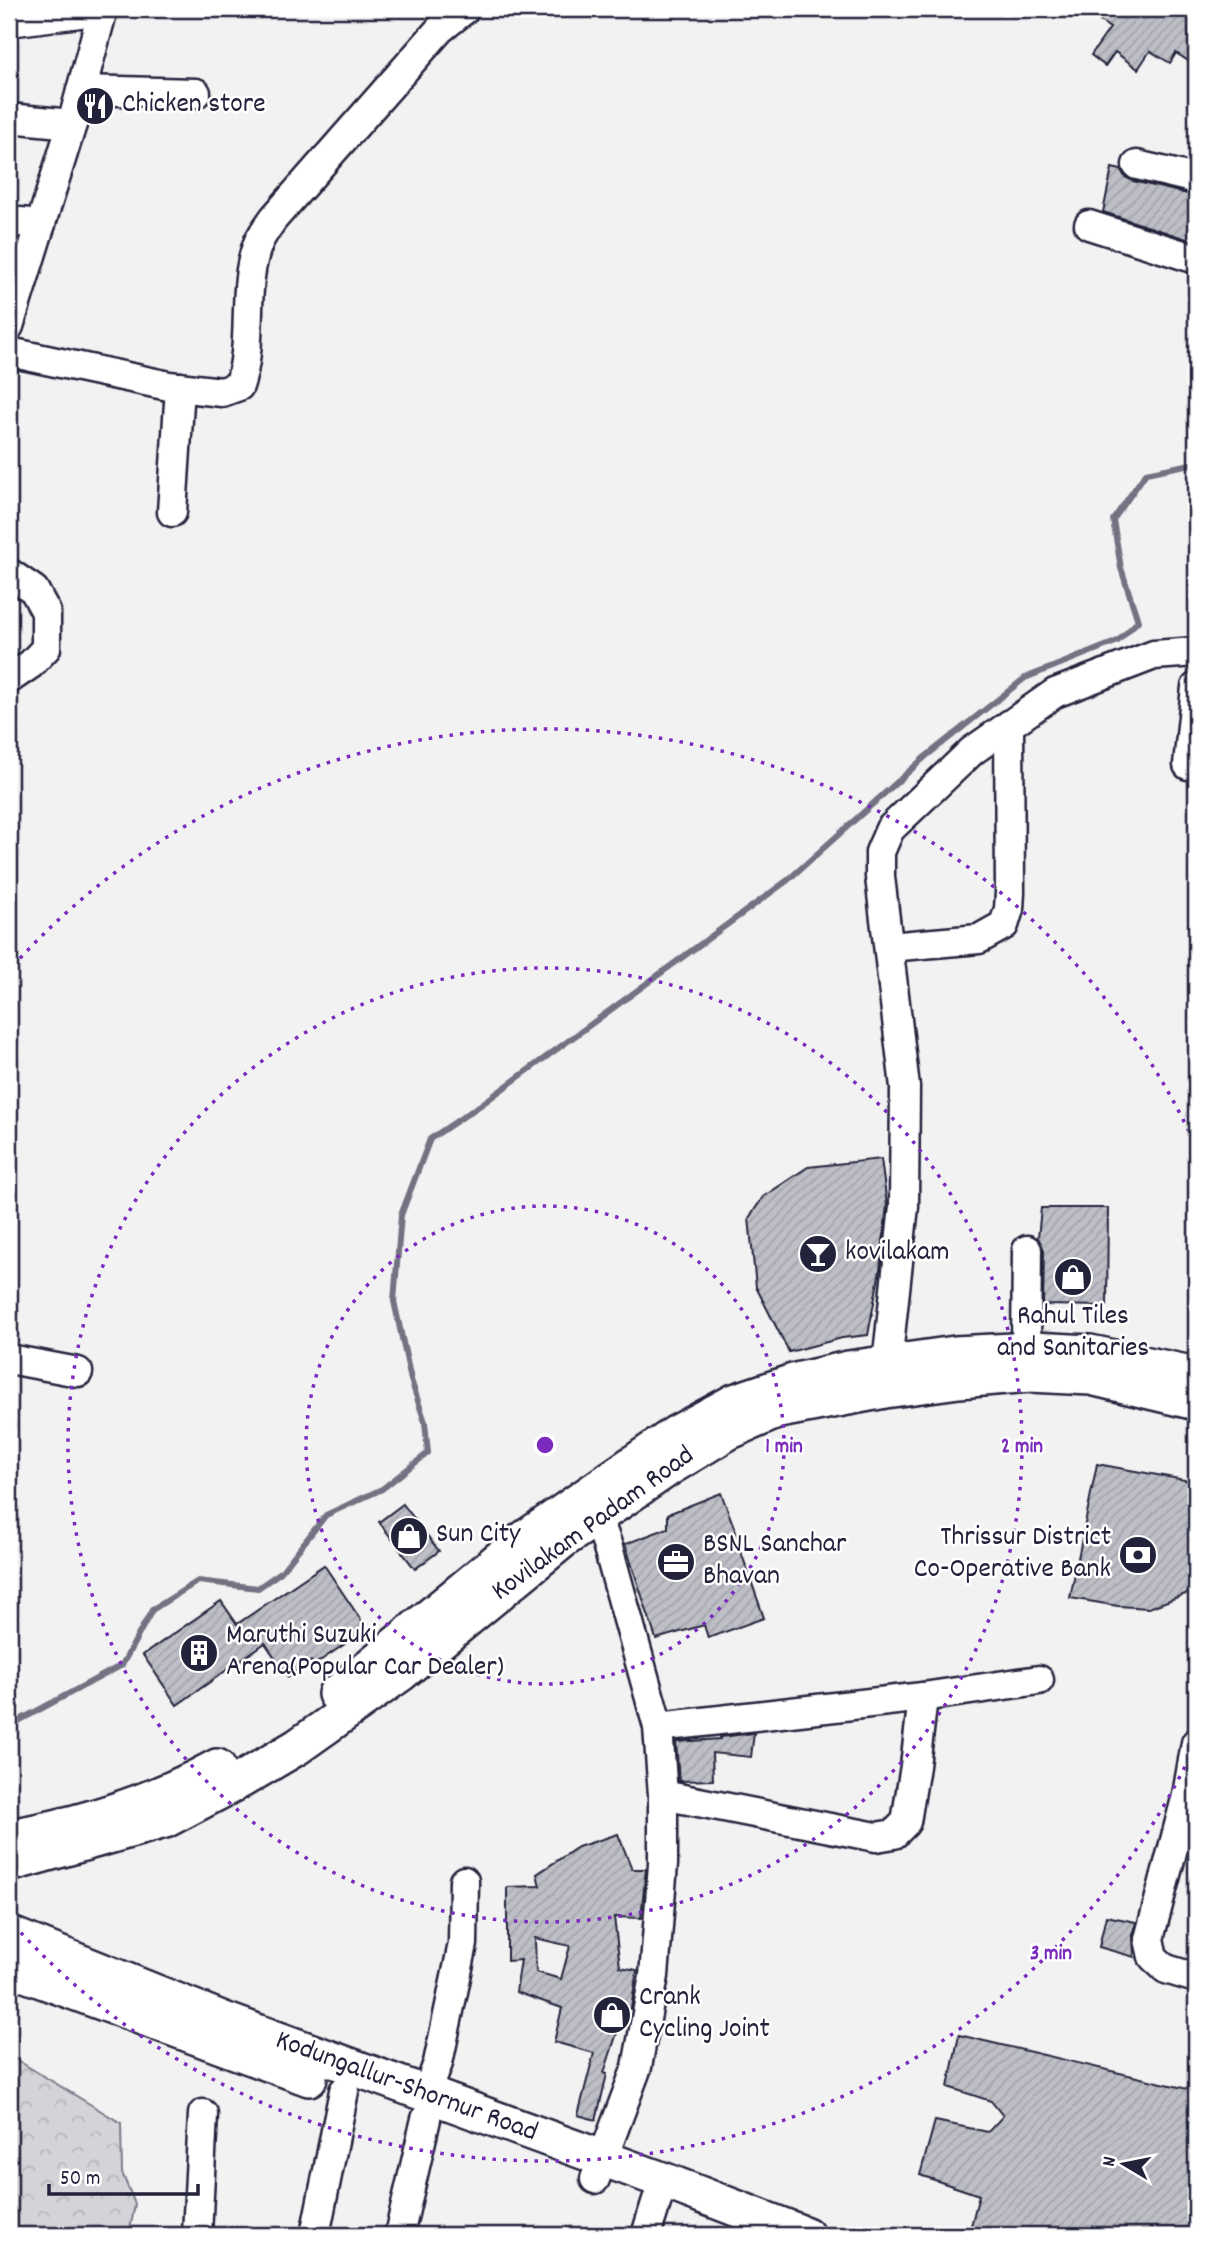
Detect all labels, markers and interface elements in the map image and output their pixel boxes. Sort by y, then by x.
restaurant icon: Chicken store [74,85,116,127]
place label: Chicken store [122,86,265,126]
bar icon: kovilakam [797,1233,839,1275]
place label: kovilakam [845,1234,949,1274]
shop icon: Rahul Tiles and Sanitaries [1052,1256,1094,1298]
place label: Rahul Tiles and Sanitaries [997,1298,1149,1370]
centre of rings [533,1433,557,1457]
text: 1 min [765,1433,803,1463]
text: 2 min [1001,1433,1043,1463]
street label: Kovilakam Padam Road [484,1438,704,1612]
shop icon: Sun City [388,1515,430,1557]
place label: Sun City [436,1516,521,1556]
place label: Thrissur District Co-Operative Bank [914,1519,1111,1591]
place label: BSNL Sanchar Bhavan [703,1526,847,1598]
bank icon: Thrissur District Co-Operative Bank [1117,1534,1159,1576]
office icon: BSNL Sanchar Bhavan [655,1541,697,1583]
place label: Maruthi Suzuki Arena(Popular Car Dealer) [226,1617,504,1689]
building icon: Maruthi Suzuki Arena(Popular Car Dealer) [178,1632,220,1674]
text: 3 min [1030,1940,1072,1970]
place label: Crank Cycling Joint [639,1979,770,2051]
shop icon: Crank Cycling Joint [591,1994,633,2036]
street label: Kodungallur-Shornur Road [269,2022,543,2154]
north arrow [1090,2128,1160,2198]
scale bar [49,2153,198,2197]
text: N [1097,2155,1125,2169]
text: 50 m [60,2165,100,2195]

